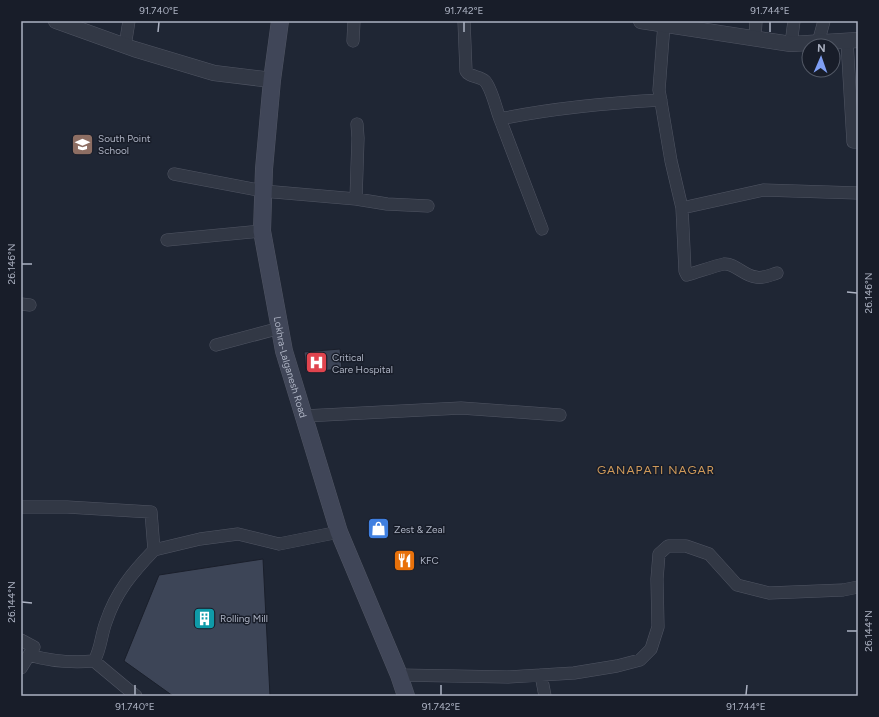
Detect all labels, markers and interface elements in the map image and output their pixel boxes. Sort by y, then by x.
text: 91.740°E [139,4,179,17]
text: 91.742°E [445,4,483,17]
text: 91.744°E [750,4,790,17]
north arrow [801,38,841,78]
text: N [817,42,826,55]
school or university icon: South Point School [70,131,96,157]
place label: South Point School [98,132,151,157]
text: 26.146°N [5,244,18,284]
text: 26.146°N [862,273,875,313]
street label: Lokhra-Lalganesh Road [271,315,310,419]
hospital icon: Critical Care Hospital [304,350,330,376]
place label: Critical Care Hospital [332,351,393,376]
district label: GANAPATI NAGAR [597,463,715,477]
shop icon: Zest & Zeal [365,516,391,542]
place label: Zest & Zeal [394,523,445,536]
restaurant icon: KFC [391,547,417,573]
place label: KFC [420,554,439,567]
text: 26.144°N [5,581,18,623]
building icon: Rolling Mill [191,605,217,631]
text: 26.144°N [862,610,875,652]
place label: Rolling Mill [220,612,268,625]
text: 91.740°E [115,700,155,713]
text: 91.742°E [422,700,460,713]
text: 91.744°E [726,700,766,713]

